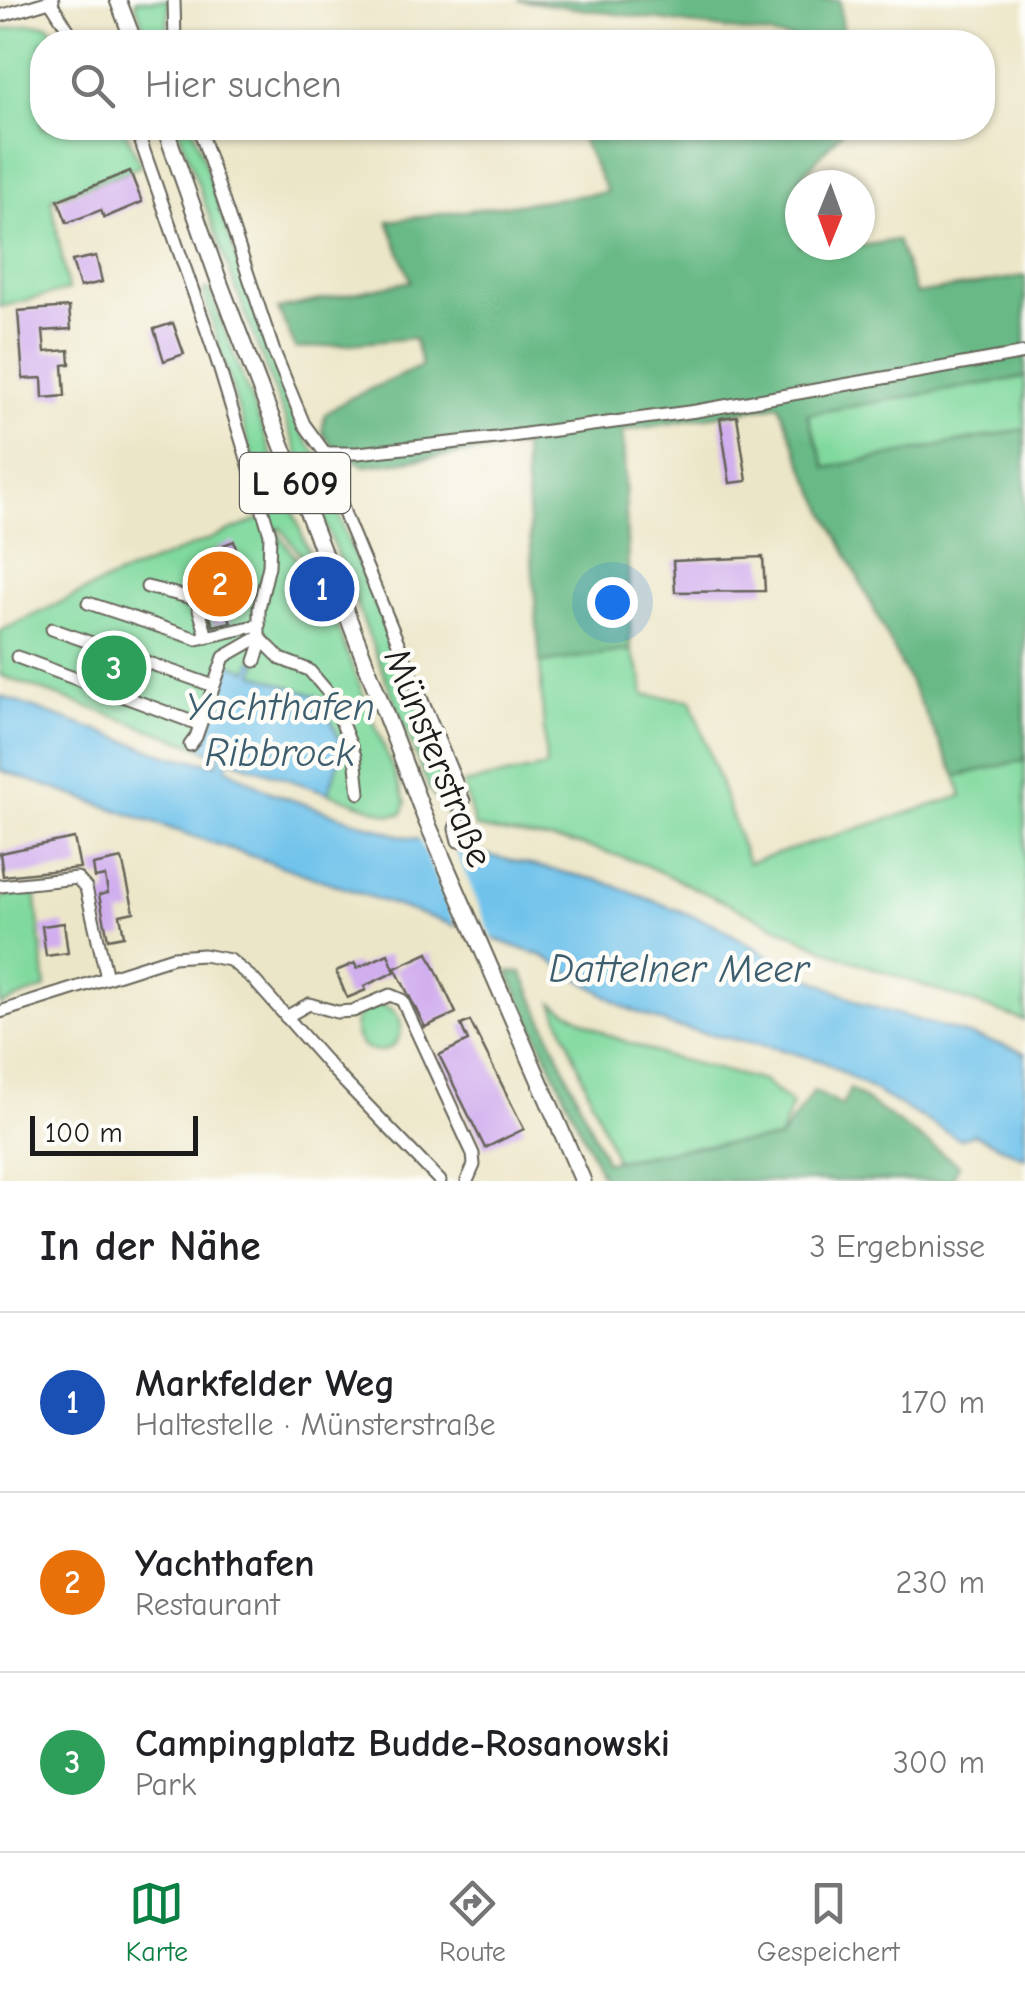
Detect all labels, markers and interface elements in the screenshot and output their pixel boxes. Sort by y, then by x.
search box [30,30,995,140]
icon: search [65,58,120,113]
text: Hier suchen [145,63,342,107]
north arrow [785,170,875,260]
road number: L 609 [240,453,350,513]
pin: 2 [188,546,252,622]
pin: 1 [290,552,354,626]
your location [587,577,638,628]
pin: 3 [82,630,146,706]
street label: Münsterstraße [374,642,502,874]
water label: Yachthafen Ribbrock [185,684,375,776]
water label: Dattelner Meer [549,946,811,992]
scale bar [30,1111,198,1156]
text: 100 m [45,1117,123,1149]
text: In der Nähe [40,1222,261,1271]
text: 3 Ergebnisse [809,1228,985,1265]
text: Markfelder Weg [135,1362,395,1406]
text: 1 [66,1384,79,1421]
text: 170 m [901,1384,985,1421]
text: Haltestelle · Münsterstraße [135,1406,496,1443]
text: Yachthafen [135,1542,315,1586]
text: 2 [65,1564,80,1601]
text: 230 m [895,1564,985,1601]
text: Restaurant [135,1586,280,1623]
text: Campingplatz Budde-Rosanowski [135,1722,670,1766]
text: 3 [65,1744,80,1781]
text: 300 m [893,1744,985,1781]
text: Park [135,1766,196,1803]
tab: Karte [126,1876,188,1968]
tab: Route [439,1876,506,1968]
tab: Gespeichert [757,1876,899,1968]

